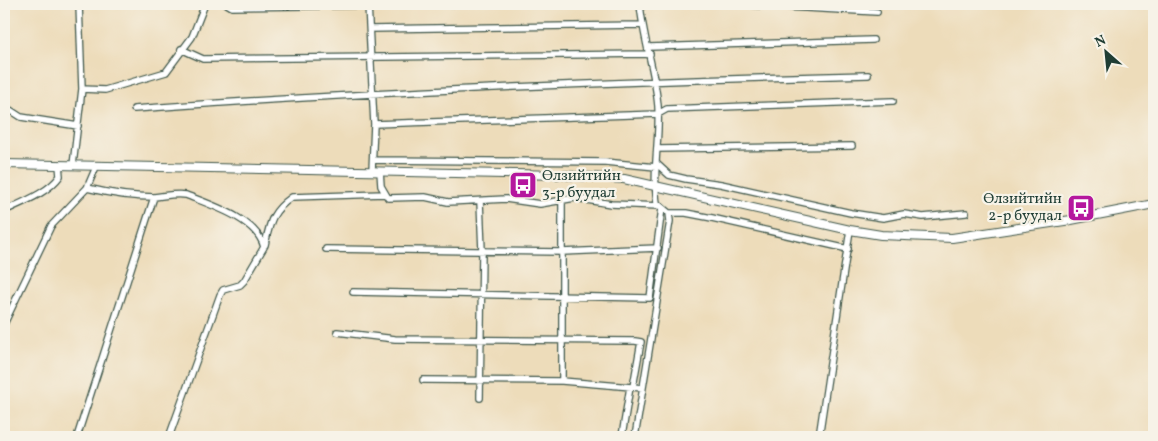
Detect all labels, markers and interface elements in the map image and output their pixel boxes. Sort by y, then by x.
north arrow [1080,28,1130,78]
text: N [1092,31,1110,53]
place label: Өлзийтийн 3-р буудал [542,166,621,204]
bus stop icon: Өлзийтийн 3-р буудал [508,170,538,200]
place label: Өлзийтийн 2-р буудал [983,189,1062,227]
bus stop icon: Өлзийтийн 2-р буудал [1066,193,1096,223]

